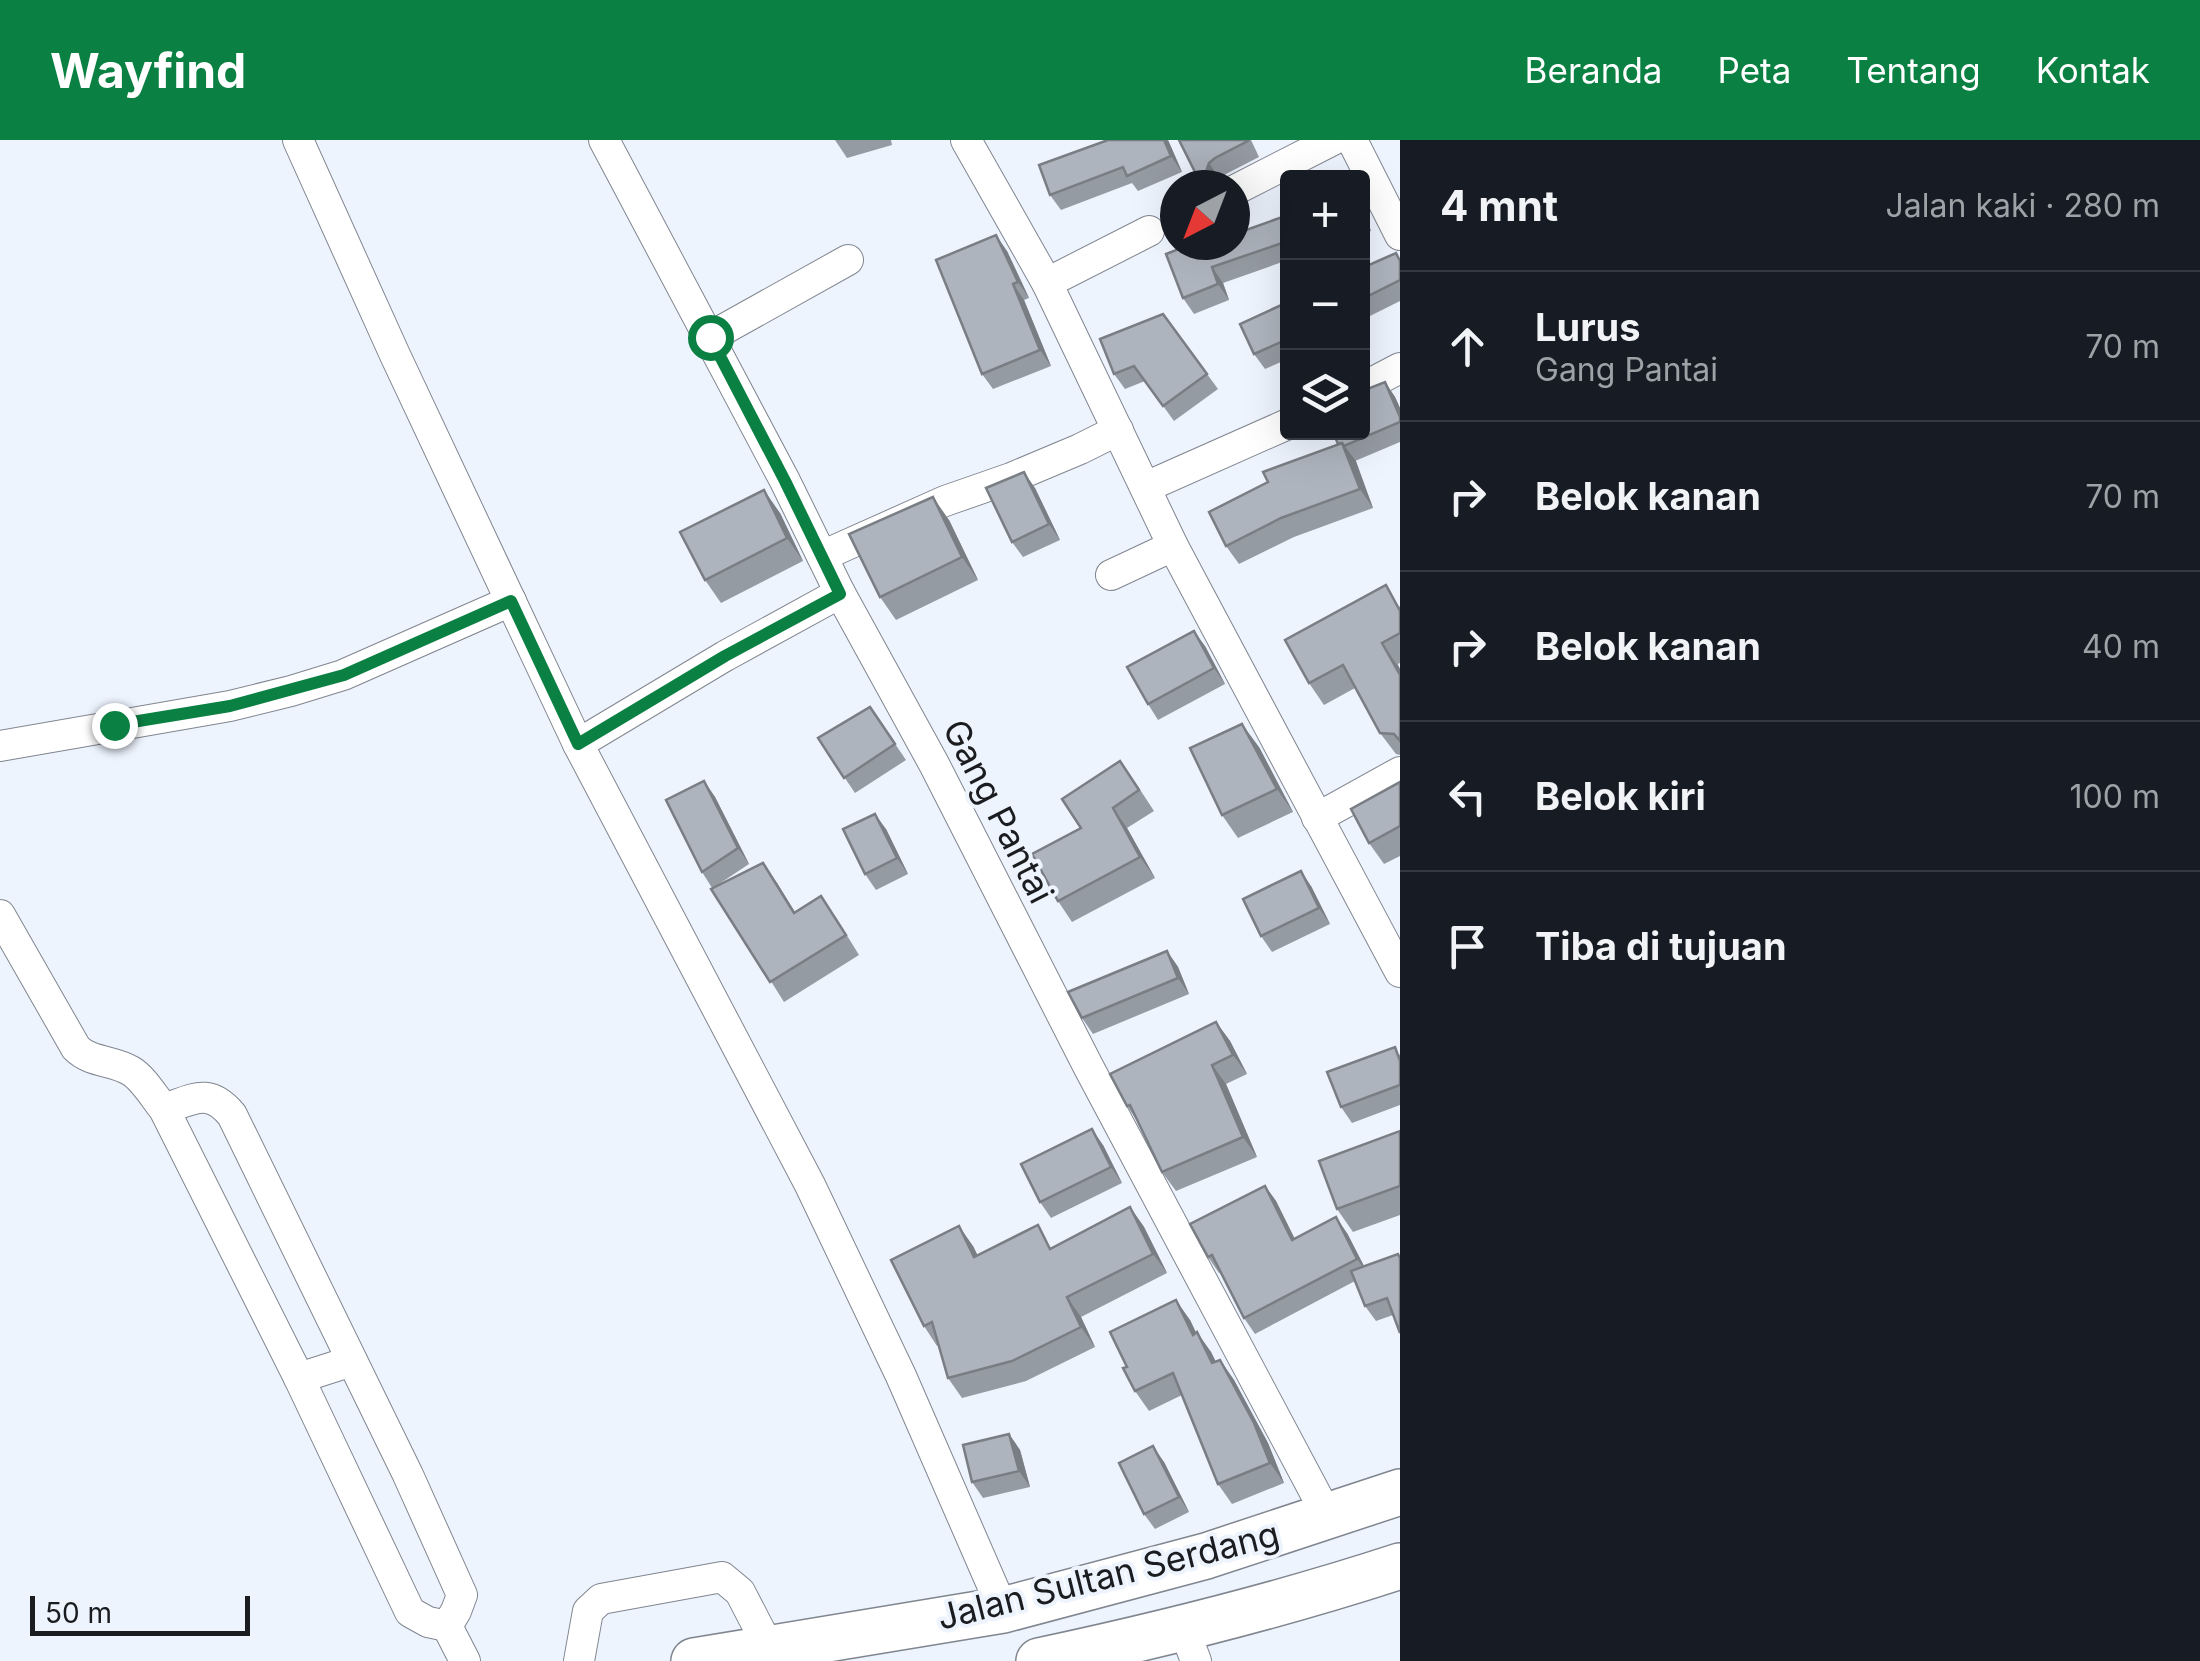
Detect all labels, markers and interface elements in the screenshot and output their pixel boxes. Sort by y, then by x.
text: Wayfind [50,41,246,100]
text: Beranda [1525,49,1662,91]
text: Peta [1717,49,1791,91]
text: Tentang [1846,49,1981,91]
text: Kontak [2036,49,2150,91]
north arrow [1160,170,1250,260]
map controls [1280,170,1370,440]
button: + [1280,170,1370,260]
text: 4 mnt [1440,180,1558,231]
text: Jalan kaki · 280 m [1886,186,2160,225]
button: − [1280,260,1370,350]
text: Lurus [1535,304,1641,350]
route start [688,315,734,361]
icon: ahead [1440,319,1495,374]
text: 70 m [2085,327,2160,366]
button: layers [1280,350,1370,440]
text: Gang Pantai [1535,350,1718,389]
icon: right [1440,469,1495,524]
text: Belok kanan [1535,473,1761,519]
text: 70 m [2085,477,2160,516]
icon: right [1440,619,1495,674]
text: Belok kanan [1535,623,1761,669]
text: 40 m [2082,627,2160,666]
route end [92,703,138,749]
street label: Gang Pantai [935,712,1063,910]
icon: left [1440,769,1495,824]
text: Belok kiri [1535,773,1706,819]
text: 100 m [2070,777,2160,816]
icon: arrive [1440,919,1495,974]
text: Tiba di tujuan [1535,923,1787,969]
street label: Jalan Sultan Serdang [933,1512,1283,1638]
scale bar [30,1591,250,1636]
text: 50 m [45,1596,112,1630]

